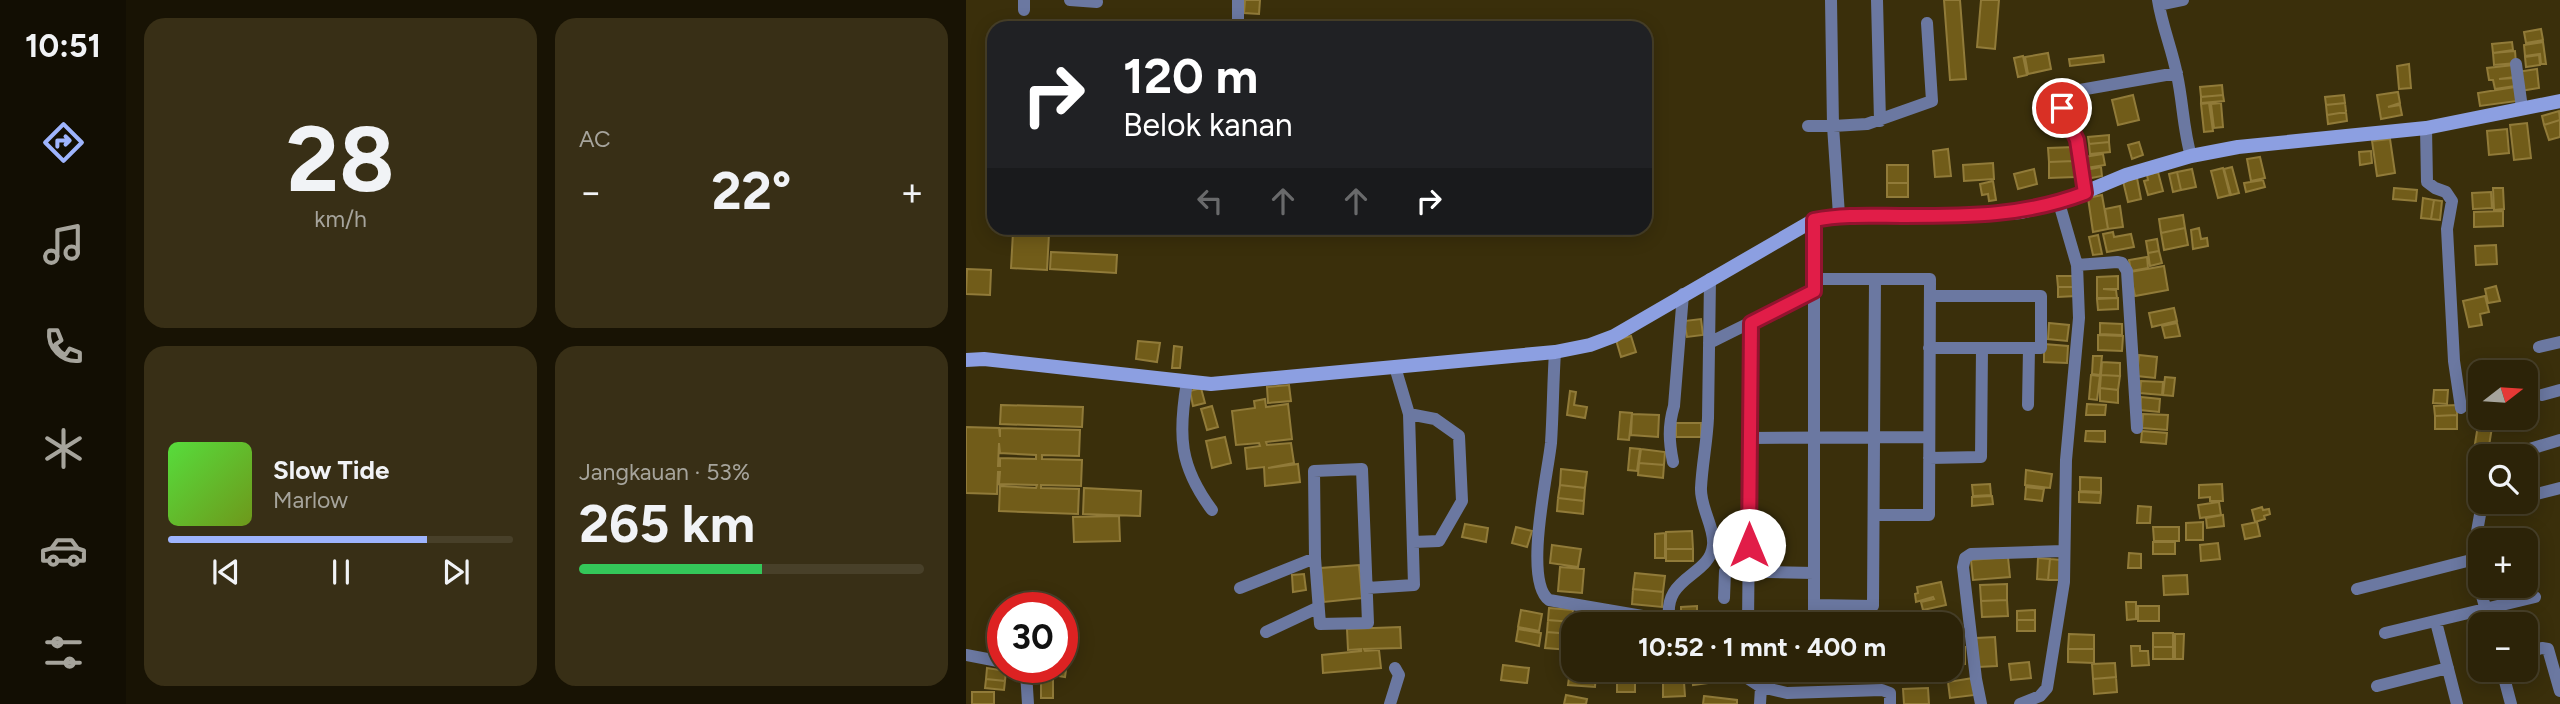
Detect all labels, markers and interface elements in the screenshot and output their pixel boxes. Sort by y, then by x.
text: 10:51 [25,27,101,65]
text: 120 m [1123,46,1258,105]
icon: right [1008,49,1099,140]
pin [2032,78,2092,138]
icon: arrive [2043,89,2081,127]
text: 28 [286,105,395,214]
text: Belok kanan [1123,106,1293,144]
icon: directions [39,118,88,167]
text: AC [579,125,611,153]
text: 22° [712,160,791,222]
text: − [579,169,603,215]
text: + [900,169,924,215]
icon: left [1191,182,1229,220]
icon: ahead [1264,182,1302,220]
icon: ahead [1337,182,1375,220]
icon: right [1410,182,1448,220]
text: km/h [314,205,367,233]
icon: music [39,220,88,269]
icon: phone [39,322,88,371]
north arrow [2468,360,2538,430]
map controls [2468,360,2538,682]
icon: climate [39,424,88,473]
button: search [2468,444,2538,514]
text: Slow Tide [273,454,389,486]
text: Jangkauan · 53% [579,458,750,486]
text: Marlow [273,486,348,514]
text: 265 km [579,493,755,555]
position arrow [1712,508,1786,582]
icon: car [39,526,88,575]
button: + [2468,528,2538,598]
icon: previous [207,553,245,591]
icon: pause [322,553,360,591]
icon: next [437,553,475,591]
speed limit sign: 30 [987,592,1078,683]
button: − [2468,612,2538,682]
icon: filters [39,628,88,677]
text: 10:52 · 1 mnt · 400 m [1638,631,1886,663]

